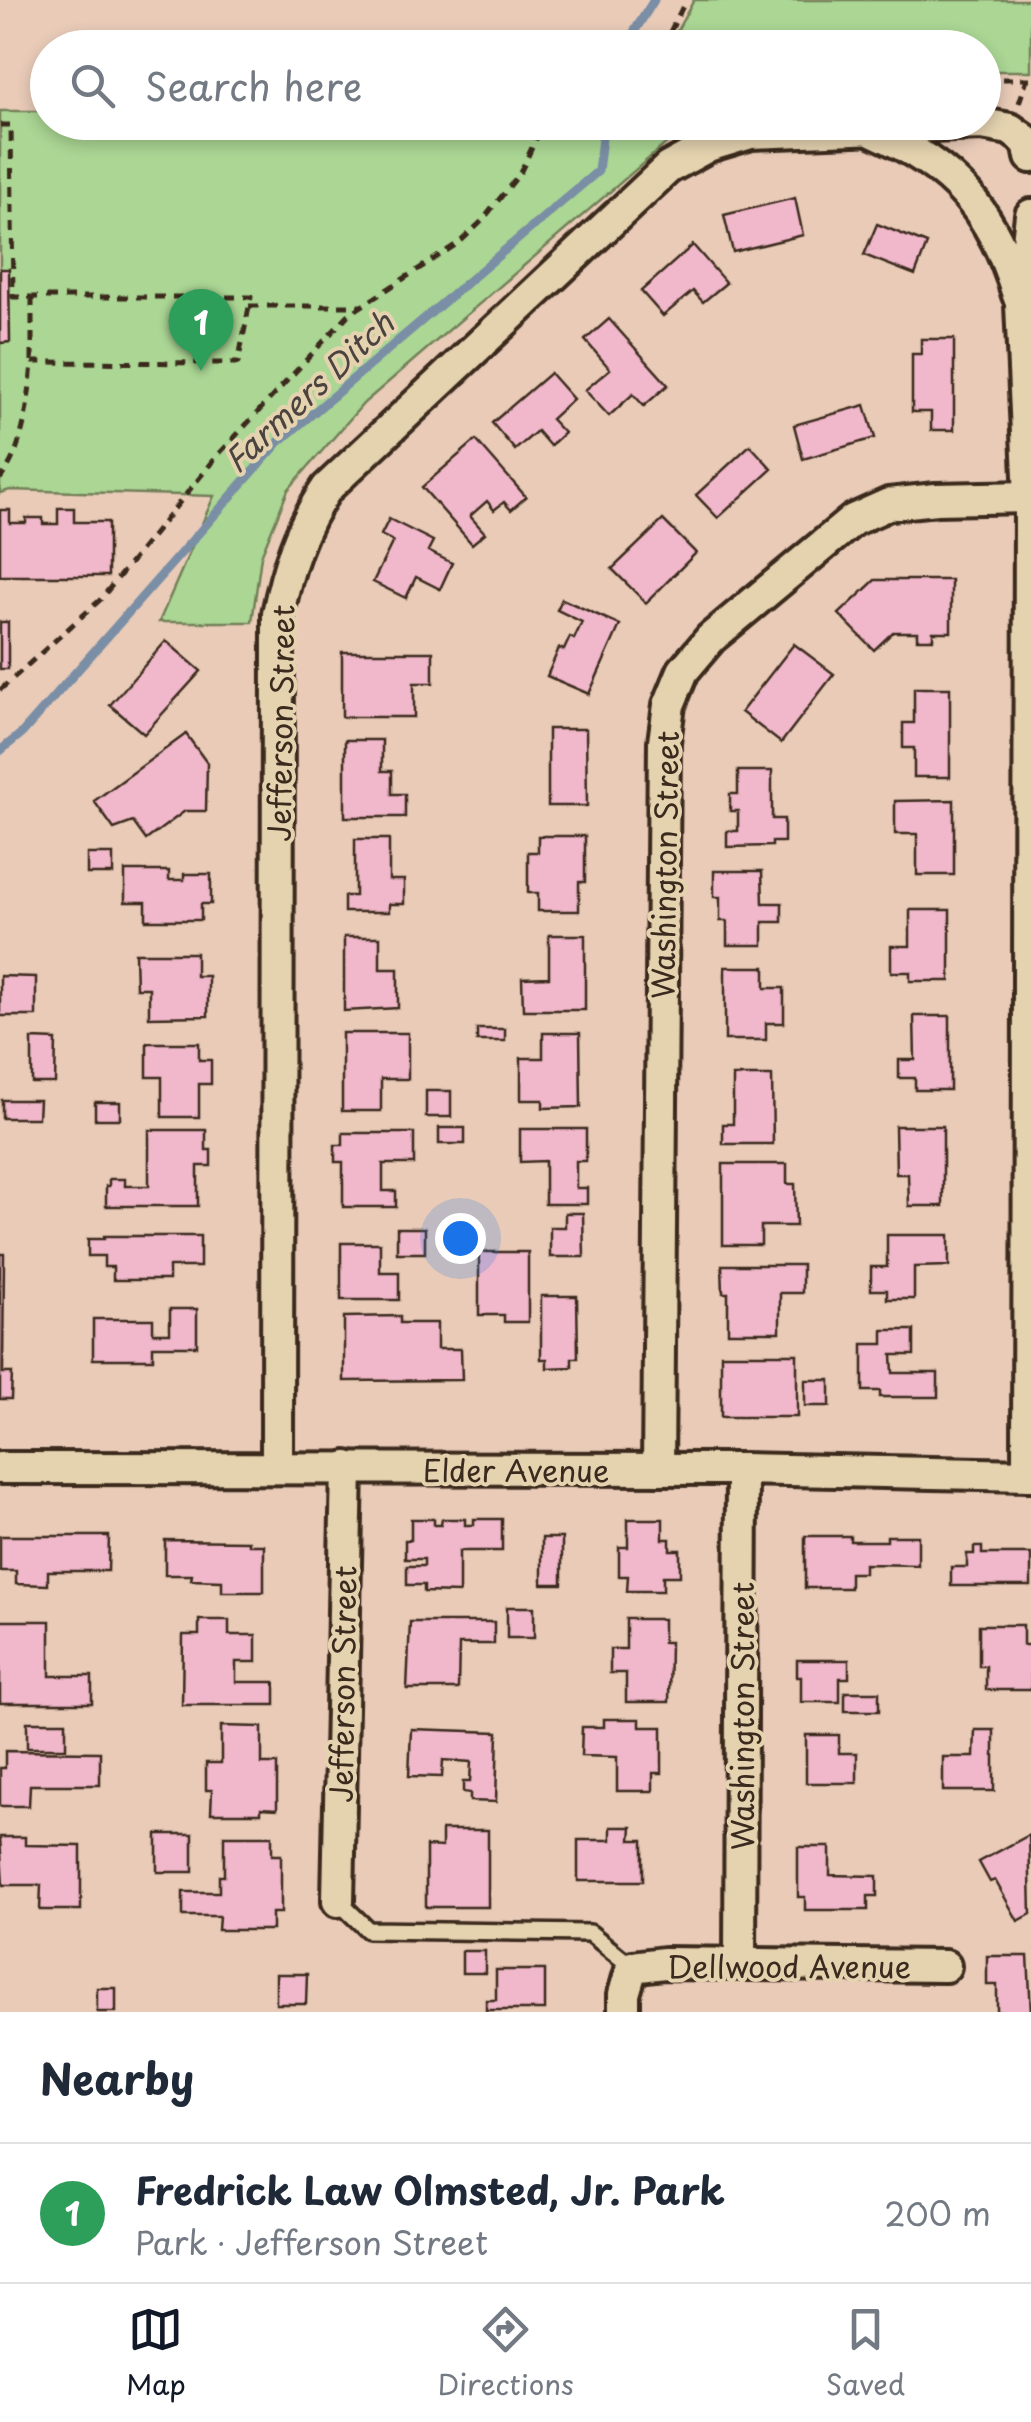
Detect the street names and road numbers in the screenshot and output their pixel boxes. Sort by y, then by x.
street label: Jefferson Street [255,604,305,842]
street label: Washington Street [639,730,689,1000]
street label: Elder Avenue [423,1447,609,1492]
street label: Jefferson Street [317,1565,367,1803]
street label: Washington Street [719,1582,764,1850]
street label: Dellwood Avenue [667,1943,911,1988]

